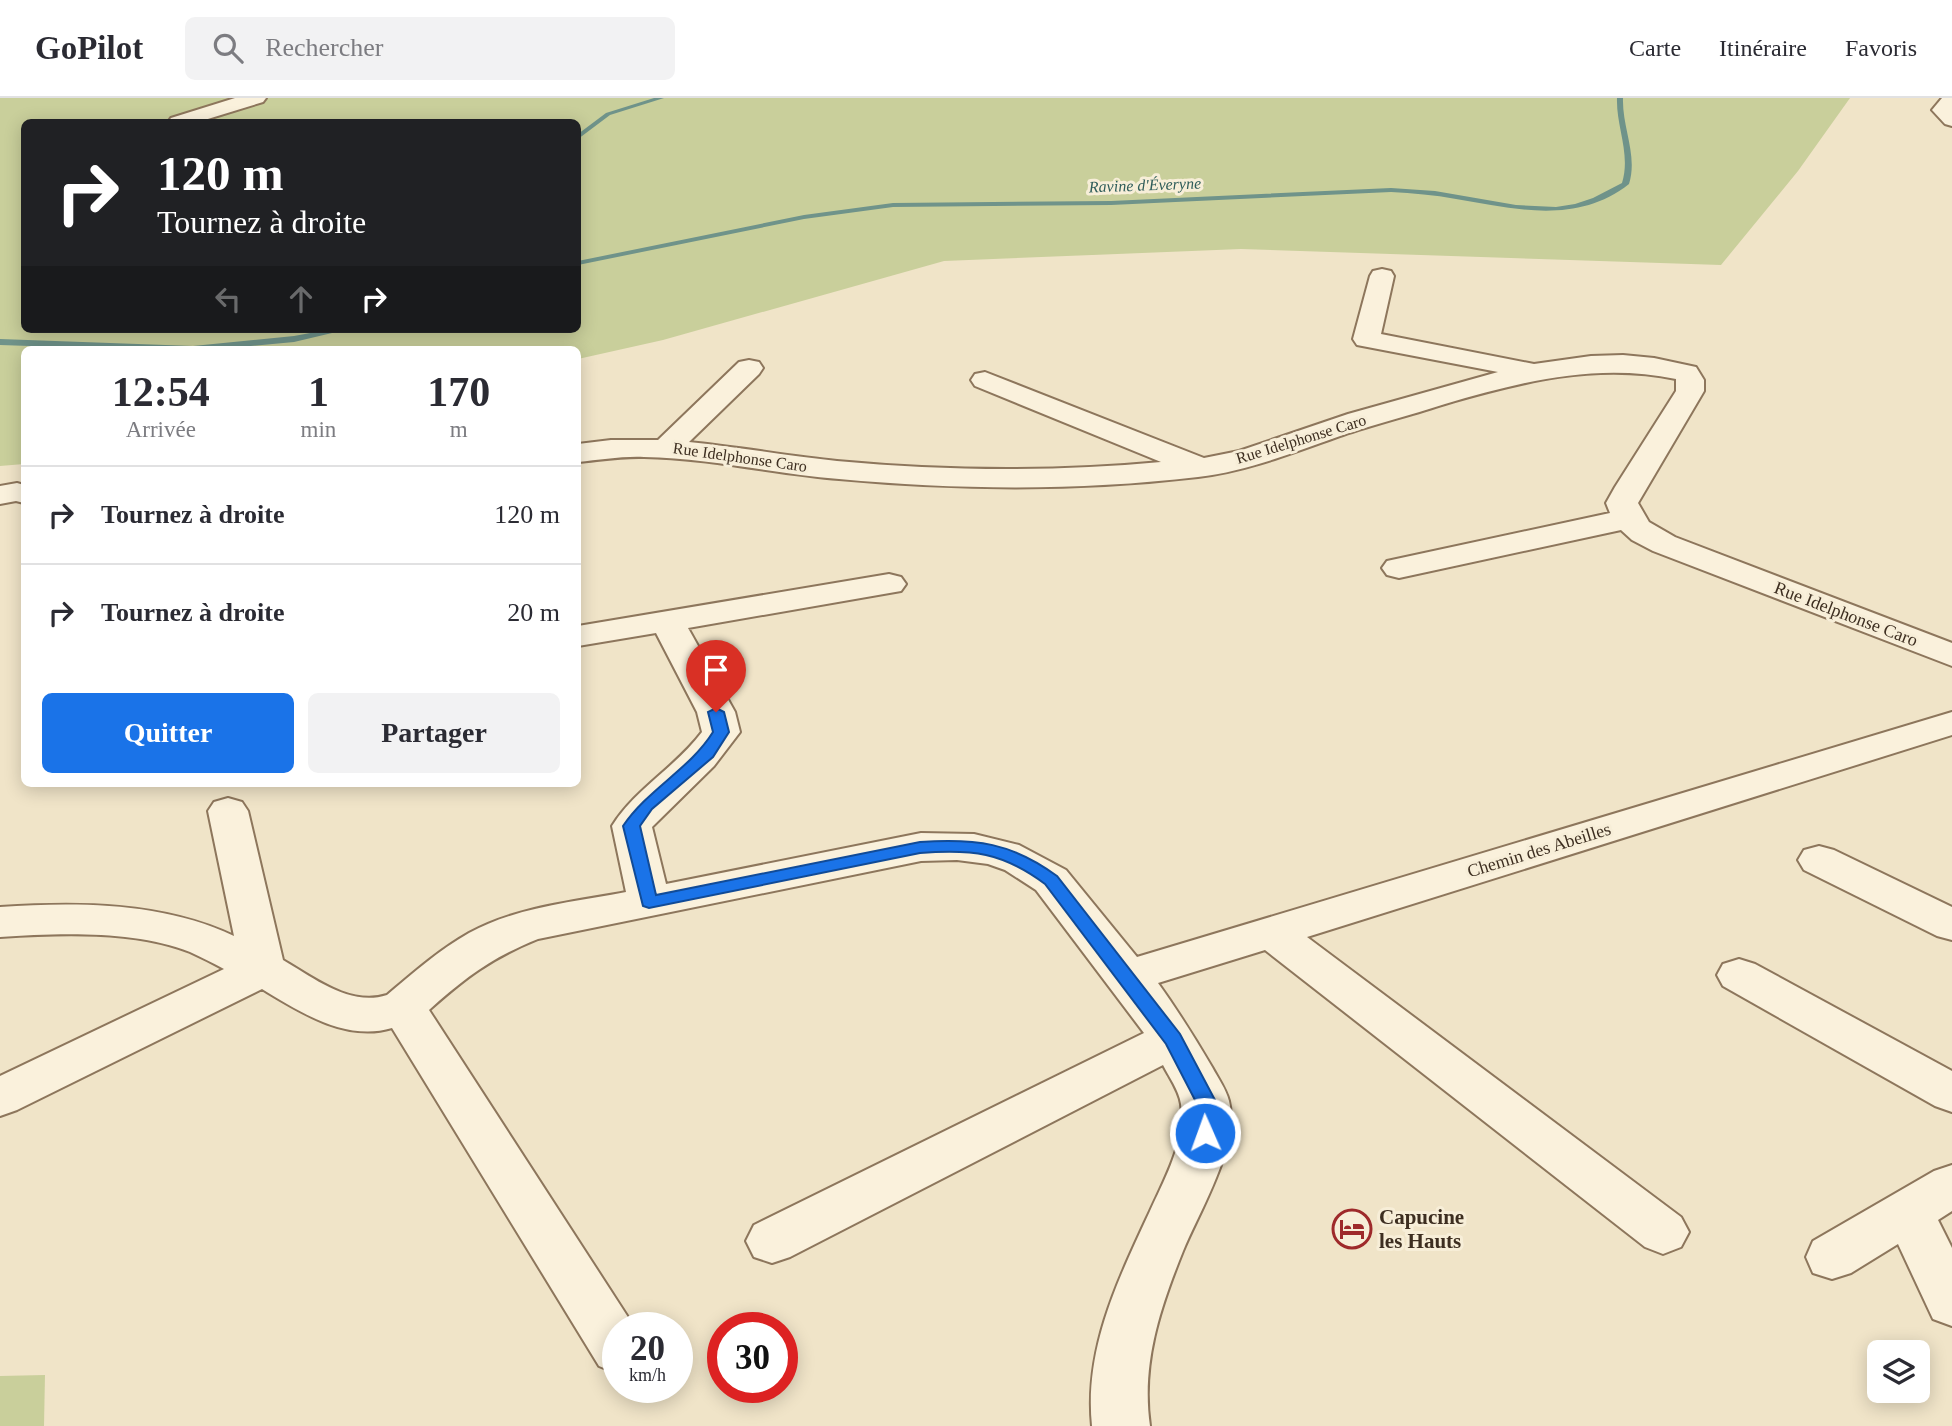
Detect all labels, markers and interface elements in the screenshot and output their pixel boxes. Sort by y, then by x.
search box [185,17,675,80]
icon: search [209,29,247,67]
text: GoPilot [35,30,143,66]
text: Rechercher [265,33,384,62]
text: Carte [1629,35,1681,61]
text: Itinéraire [1719,35,1807,61]
text: Favoris [1845,35,1917,61]
text: 120 m [157,146,284,201]
icon: right [42,147,133,238]
water label: Ravine d'Éveryne [1088,174,1201,196]
text: Tournez à droite [157,204,366,240]
icon: left [209,280,247,318]
icon: ahead [282,280,320,318]
icon: right [355,280,393,318]
text: 12:54 [112,369,210,415]
text: 1 [308,369,329,415]
text: 170 [427,369,490,415]
street label: Rue Idelphonse Caro [1234,411,1368,468]
text: Arrivée [126,417,196,442]
text: min [301,417,336,442]
text: m [450,417,468,442]
street label: Rue Idelphonse Caro [672,439,808,476]
icon: right [42,496,80,534]
text: Tournez à droite [101,500,284,529]
text: 120 m [494,500,560,529]
street label: Rue Idelphonse Caro [1771,577,1921,651]
icon: right [42,594,80,632]
text: Tournez à droite [101,598,284,627]
text: 20 m [507,598,560,627]
pin [686,640,746,712]
icon: arrive [697,651,735,689]
button: Quitter [42,693,294,773]
button: Partager [308,693,560,773]
street label: Chemin des Abeilles [1465,819,1613,881]
position arrow [1168,1096,1242,1170]
place label: Capucine les Hauts [1379,1205,1464,1253]
hotel icon: Capucine les Hauts [1331,1208,1373,1250]
speed limit sign: 30 [707,1312,798,1403]
text: 20 [630,1329,665,1368]
map controls [1867,1340,1930,1403]
button: layers [1867,1340,1930,1403]
text: km/h [629,1365,666,1385]

